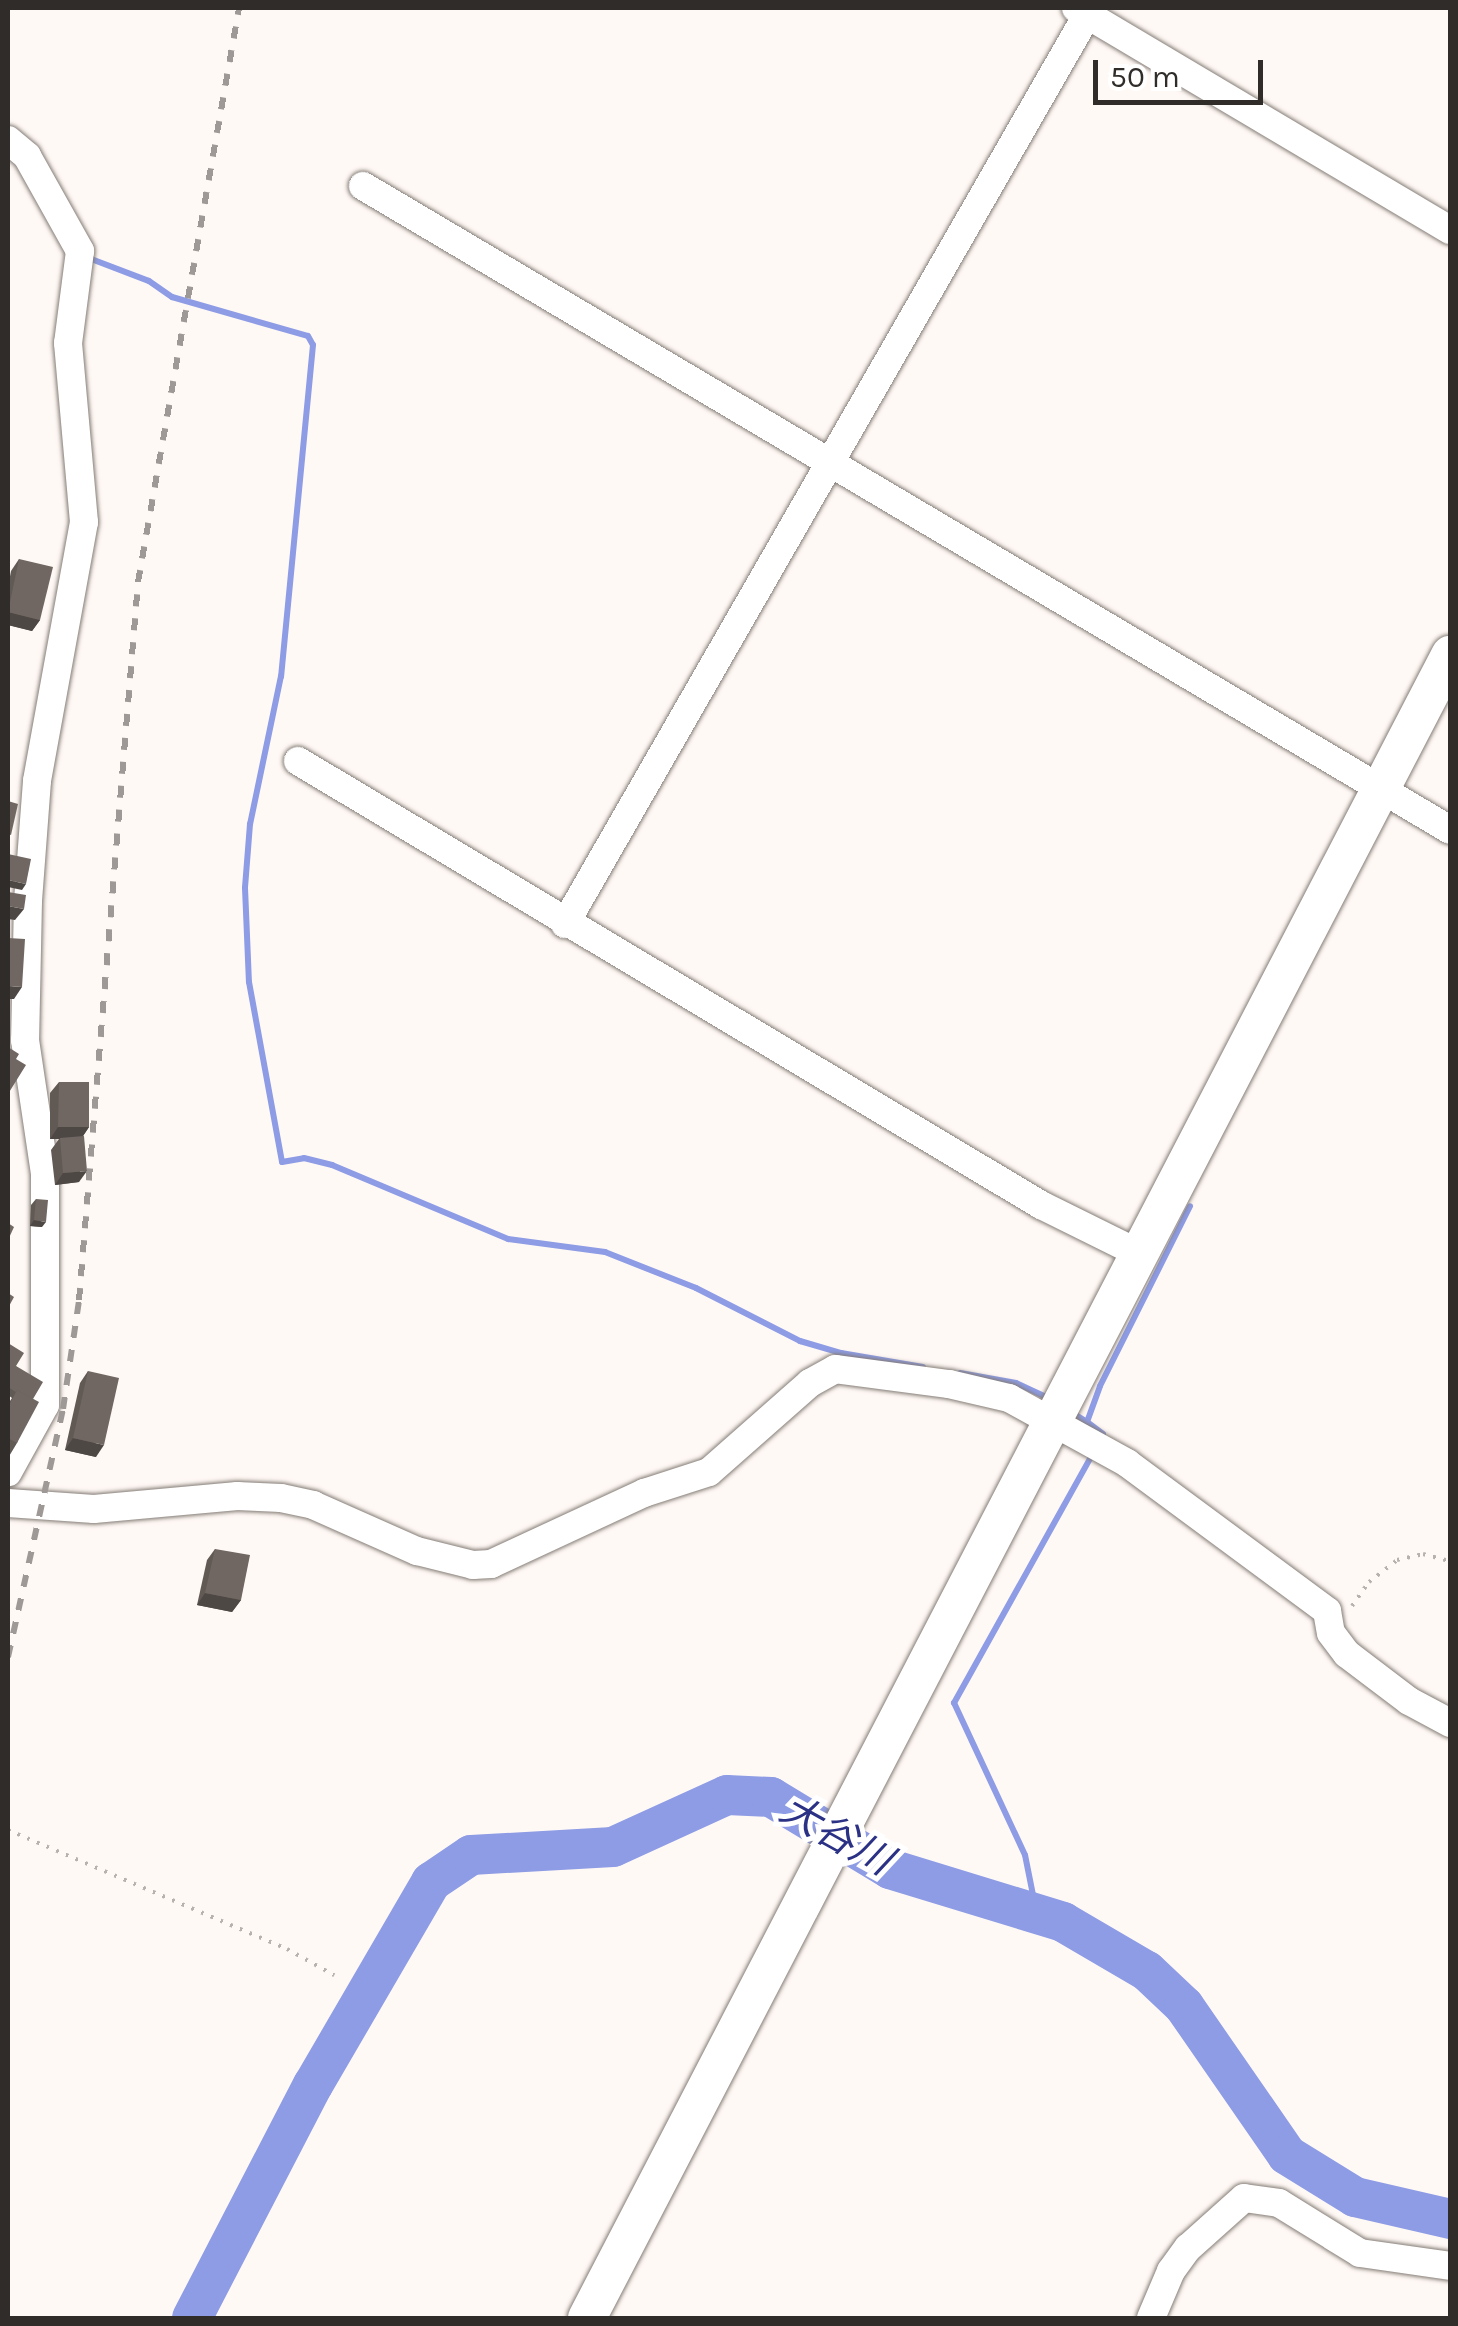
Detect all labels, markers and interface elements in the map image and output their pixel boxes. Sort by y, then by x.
scale bar [1098,40,1268,102]
text: 50 m [1110,59,1180,95]
water label: 大谷川 [772,1785,900,1885]

